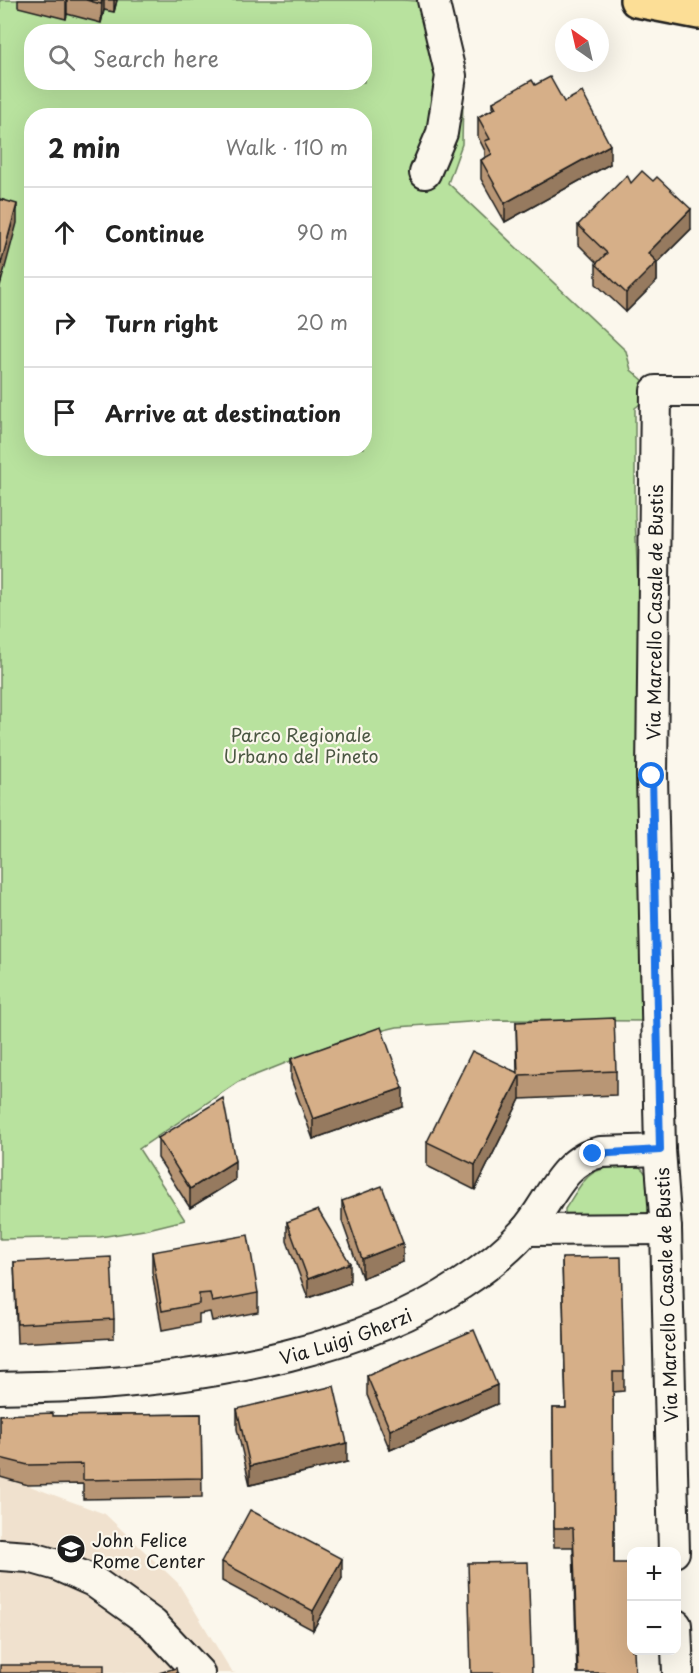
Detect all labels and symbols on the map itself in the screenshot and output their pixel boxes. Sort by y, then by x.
north arrow [555,18,609,72]
street label: Via Marcello Casale de Bustis [639,485,669,740]
park label: Parco Regionale Urbano del Pineto [223,721,379,769]
route start [638,762,664,788]
route end [579,1140,605,1166]
street label: Via Marcello Casale de Bustis [648,1167,684,1423]
street label: Via Luigi Gherzi [277,1301,416,1370]
place label: John Felice Rome Center [92,1526,206,1574]
school or university icon: John Felice Rome Center [55,1533,87,1565]

